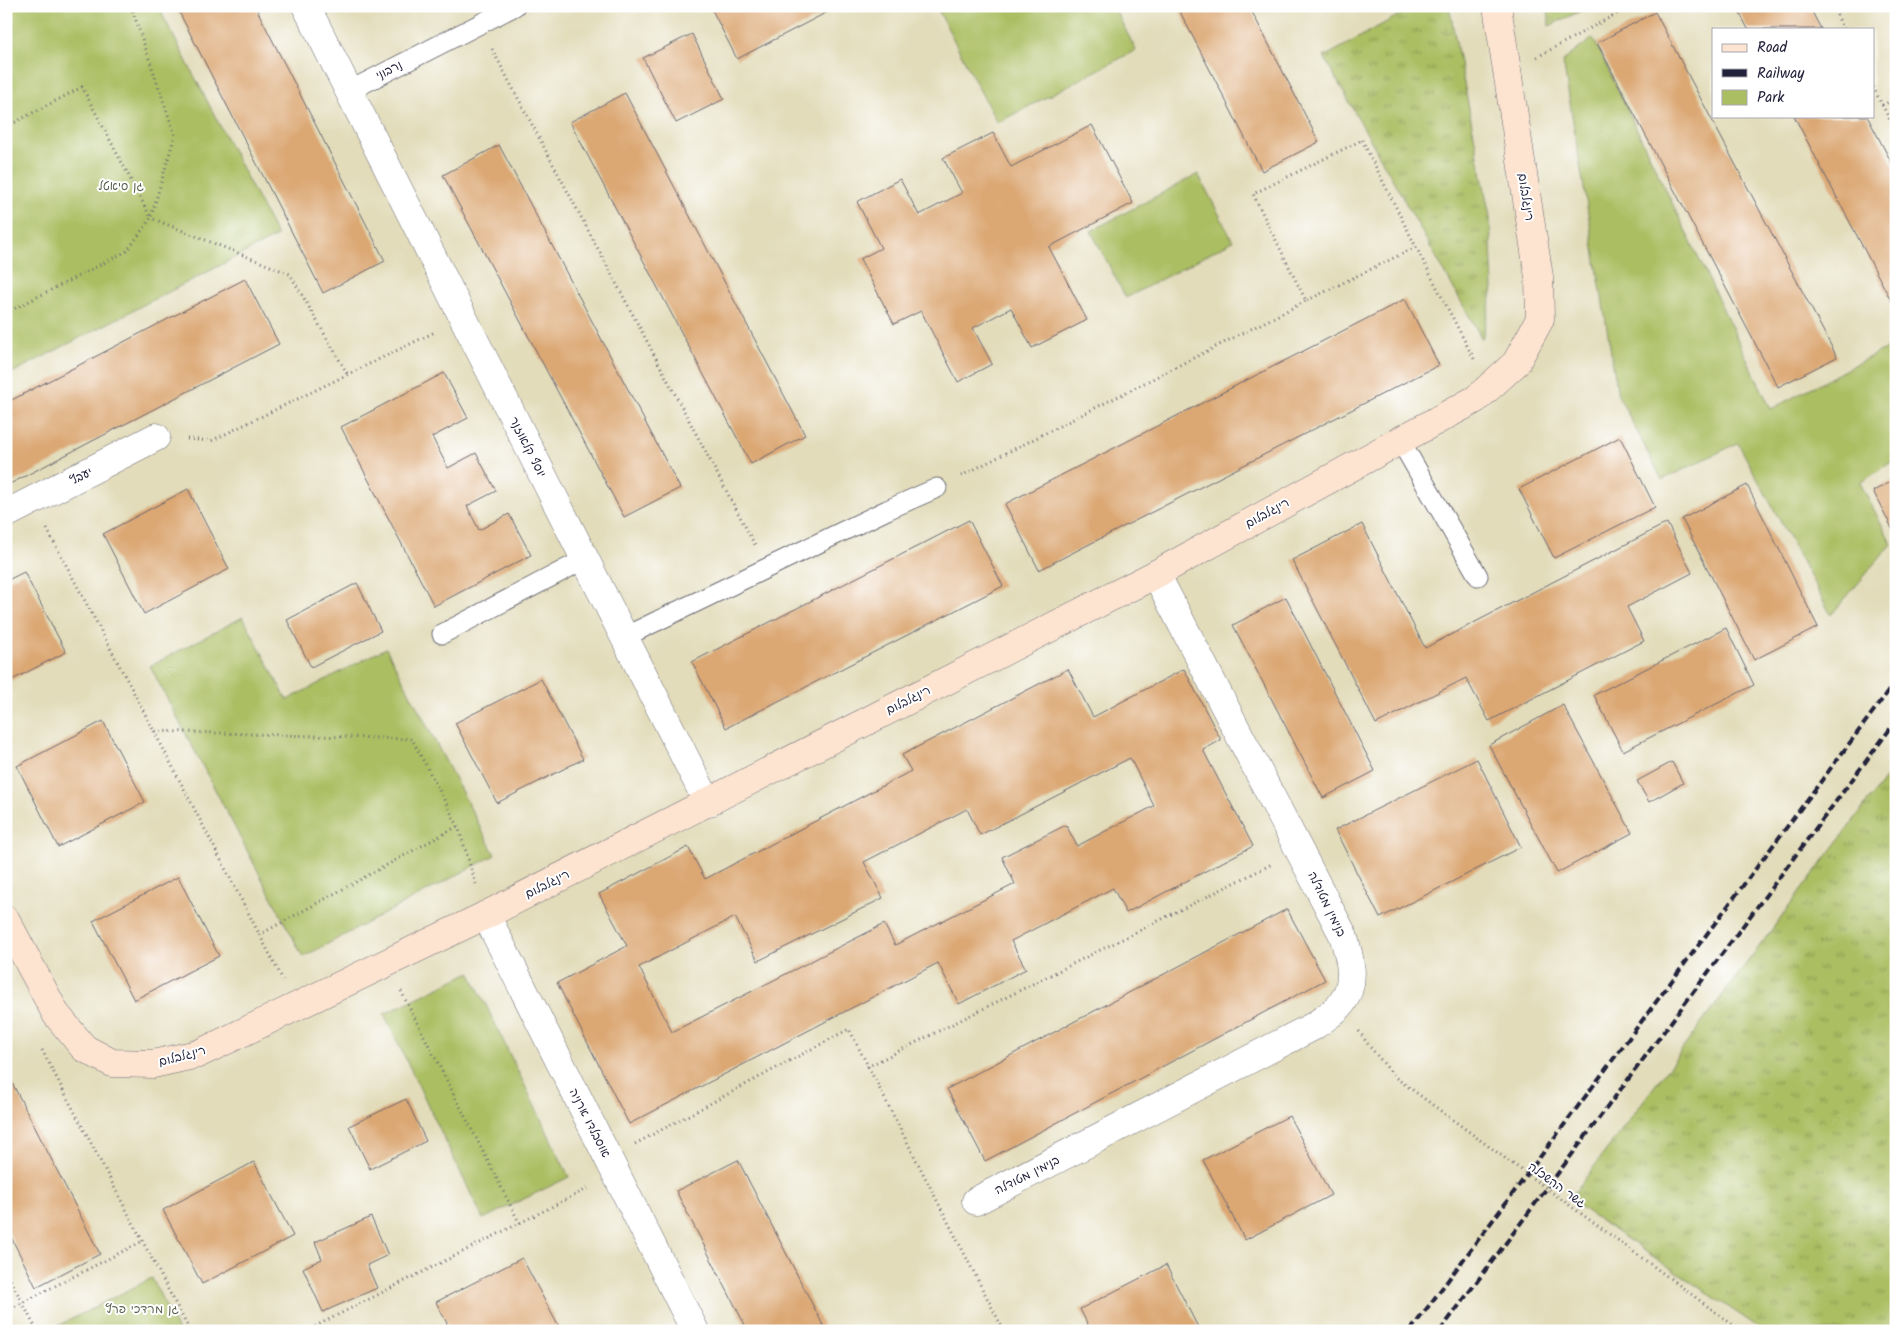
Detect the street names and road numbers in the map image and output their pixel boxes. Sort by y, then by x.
street label: נרבוני [373,56,406,85]
street label: רינגלבלום [1512,172,1539,222]
street label: יוסף קלאוזנר [504,414,551,481]
street label: יעבץ [67,463,96,490]
street label: רינגלבלום [1242,493,1293,533]
street label: רינגלבלום [882,681,934,720]
street label: רינגלבלום [521,865,573,904]
street label: בנימין מטודלה [1303,868,1351,940]
street label: רינגלבלום [156,1041,208,1072]
street label: אוסבלדו ארניה [564,1085,615,1162]
street label: בנימין מטודלה [991,1151,1063,1200]
street label: גשר ההשכלה [1524,1158,1590,1213]

